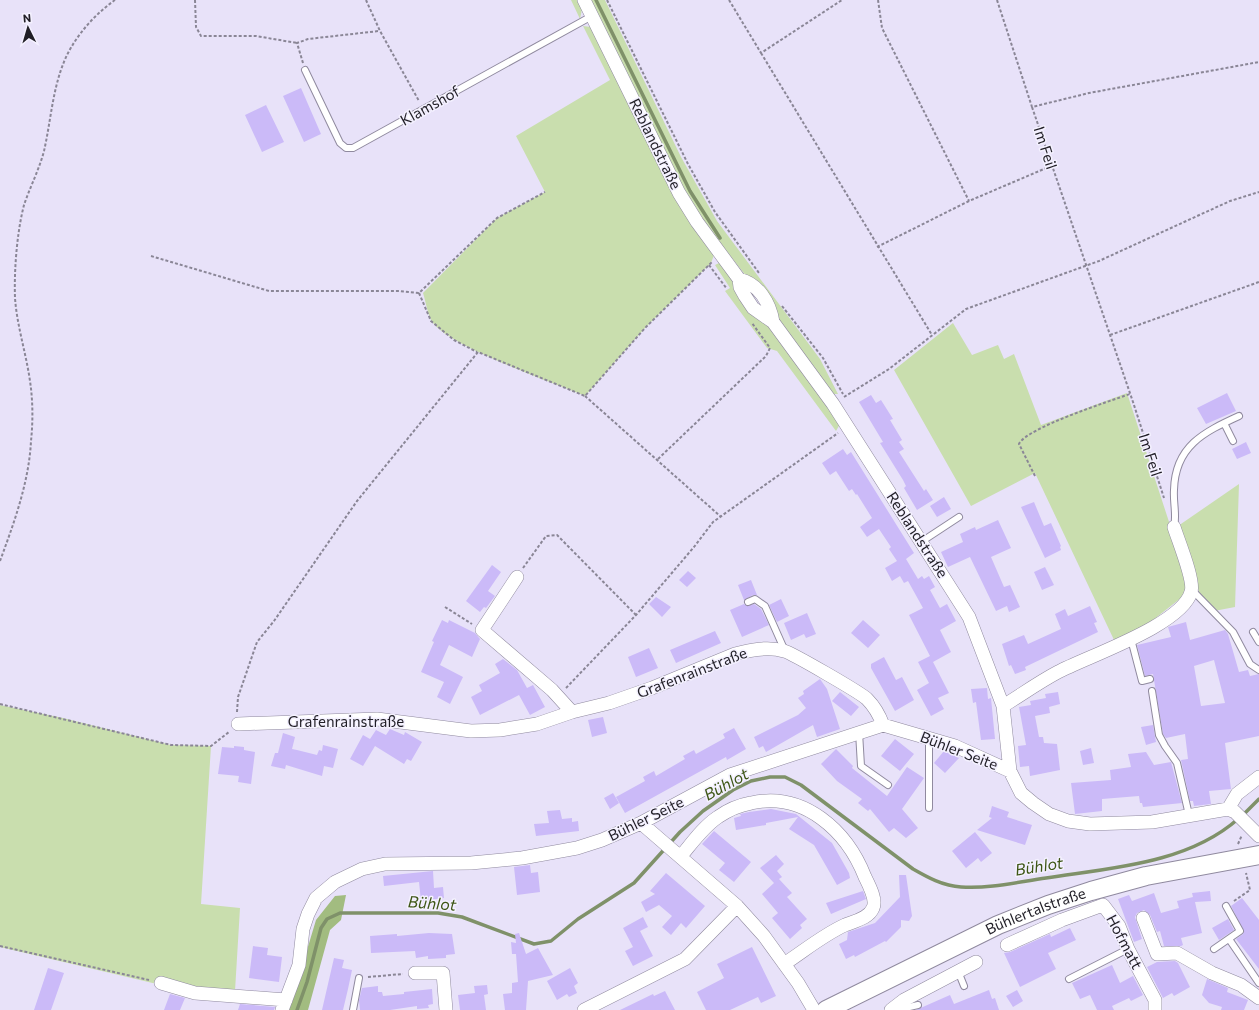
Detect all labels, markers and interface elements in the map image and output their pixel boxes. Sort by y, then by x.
north arrow [8,8,48,48]
text: N [22,11,32,24]
street label: Klamshof [397,81,462,129]
street label: Reblandstraße [626,95,686,192]
street label: Im Feil [1031,124,1061,171]
street label: Im Feil [1136,431,1166,478]
street label: Reblandstraße [883,488,952,581]
street label: Grafenrainstraße [634,643,749,701]
street label: Grafenrainstraße [288,712,404,730]
street label: Bühler Seite [918,727,1001,773]
water label: Bühlot [700,763,752,804]
street label: Bühler Seite [605,792,686,844]
water label: Bühlot [1014,852,1065,879]
street label: Bühlertalstraße [982,883,1088,938]
water label: Bühlot [407,891,457,914]
street label: Hofmatt [1103,911,1147,972]

